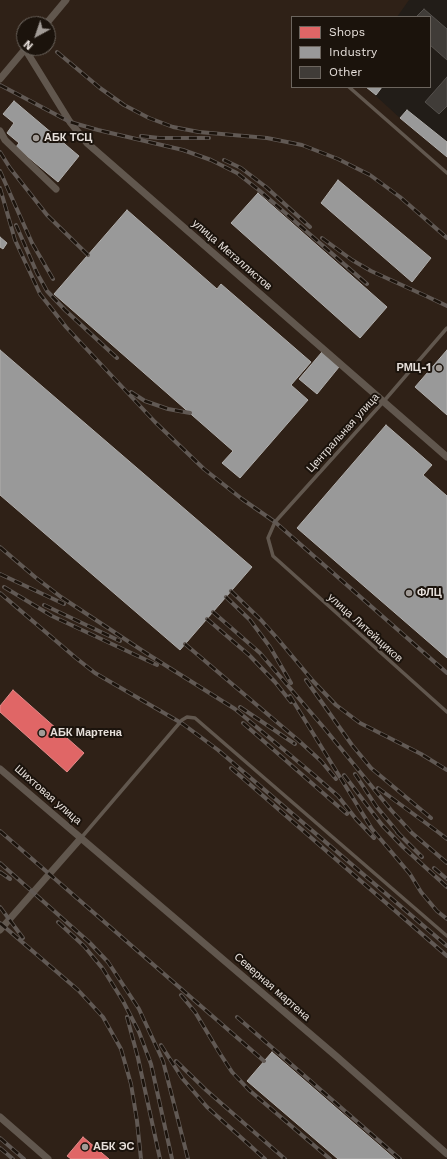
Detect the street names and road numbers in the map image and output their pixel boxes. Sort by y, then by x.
street label: улица Металлистов [189,217,275,293]
street label: Центральная улица [304,391,382,475]
street label: улица Литейщиков [325,591,405,665]
street label: Шихтовая улица [12,762,84,828]
street label: Северная мартена [231,950,313,1024]

